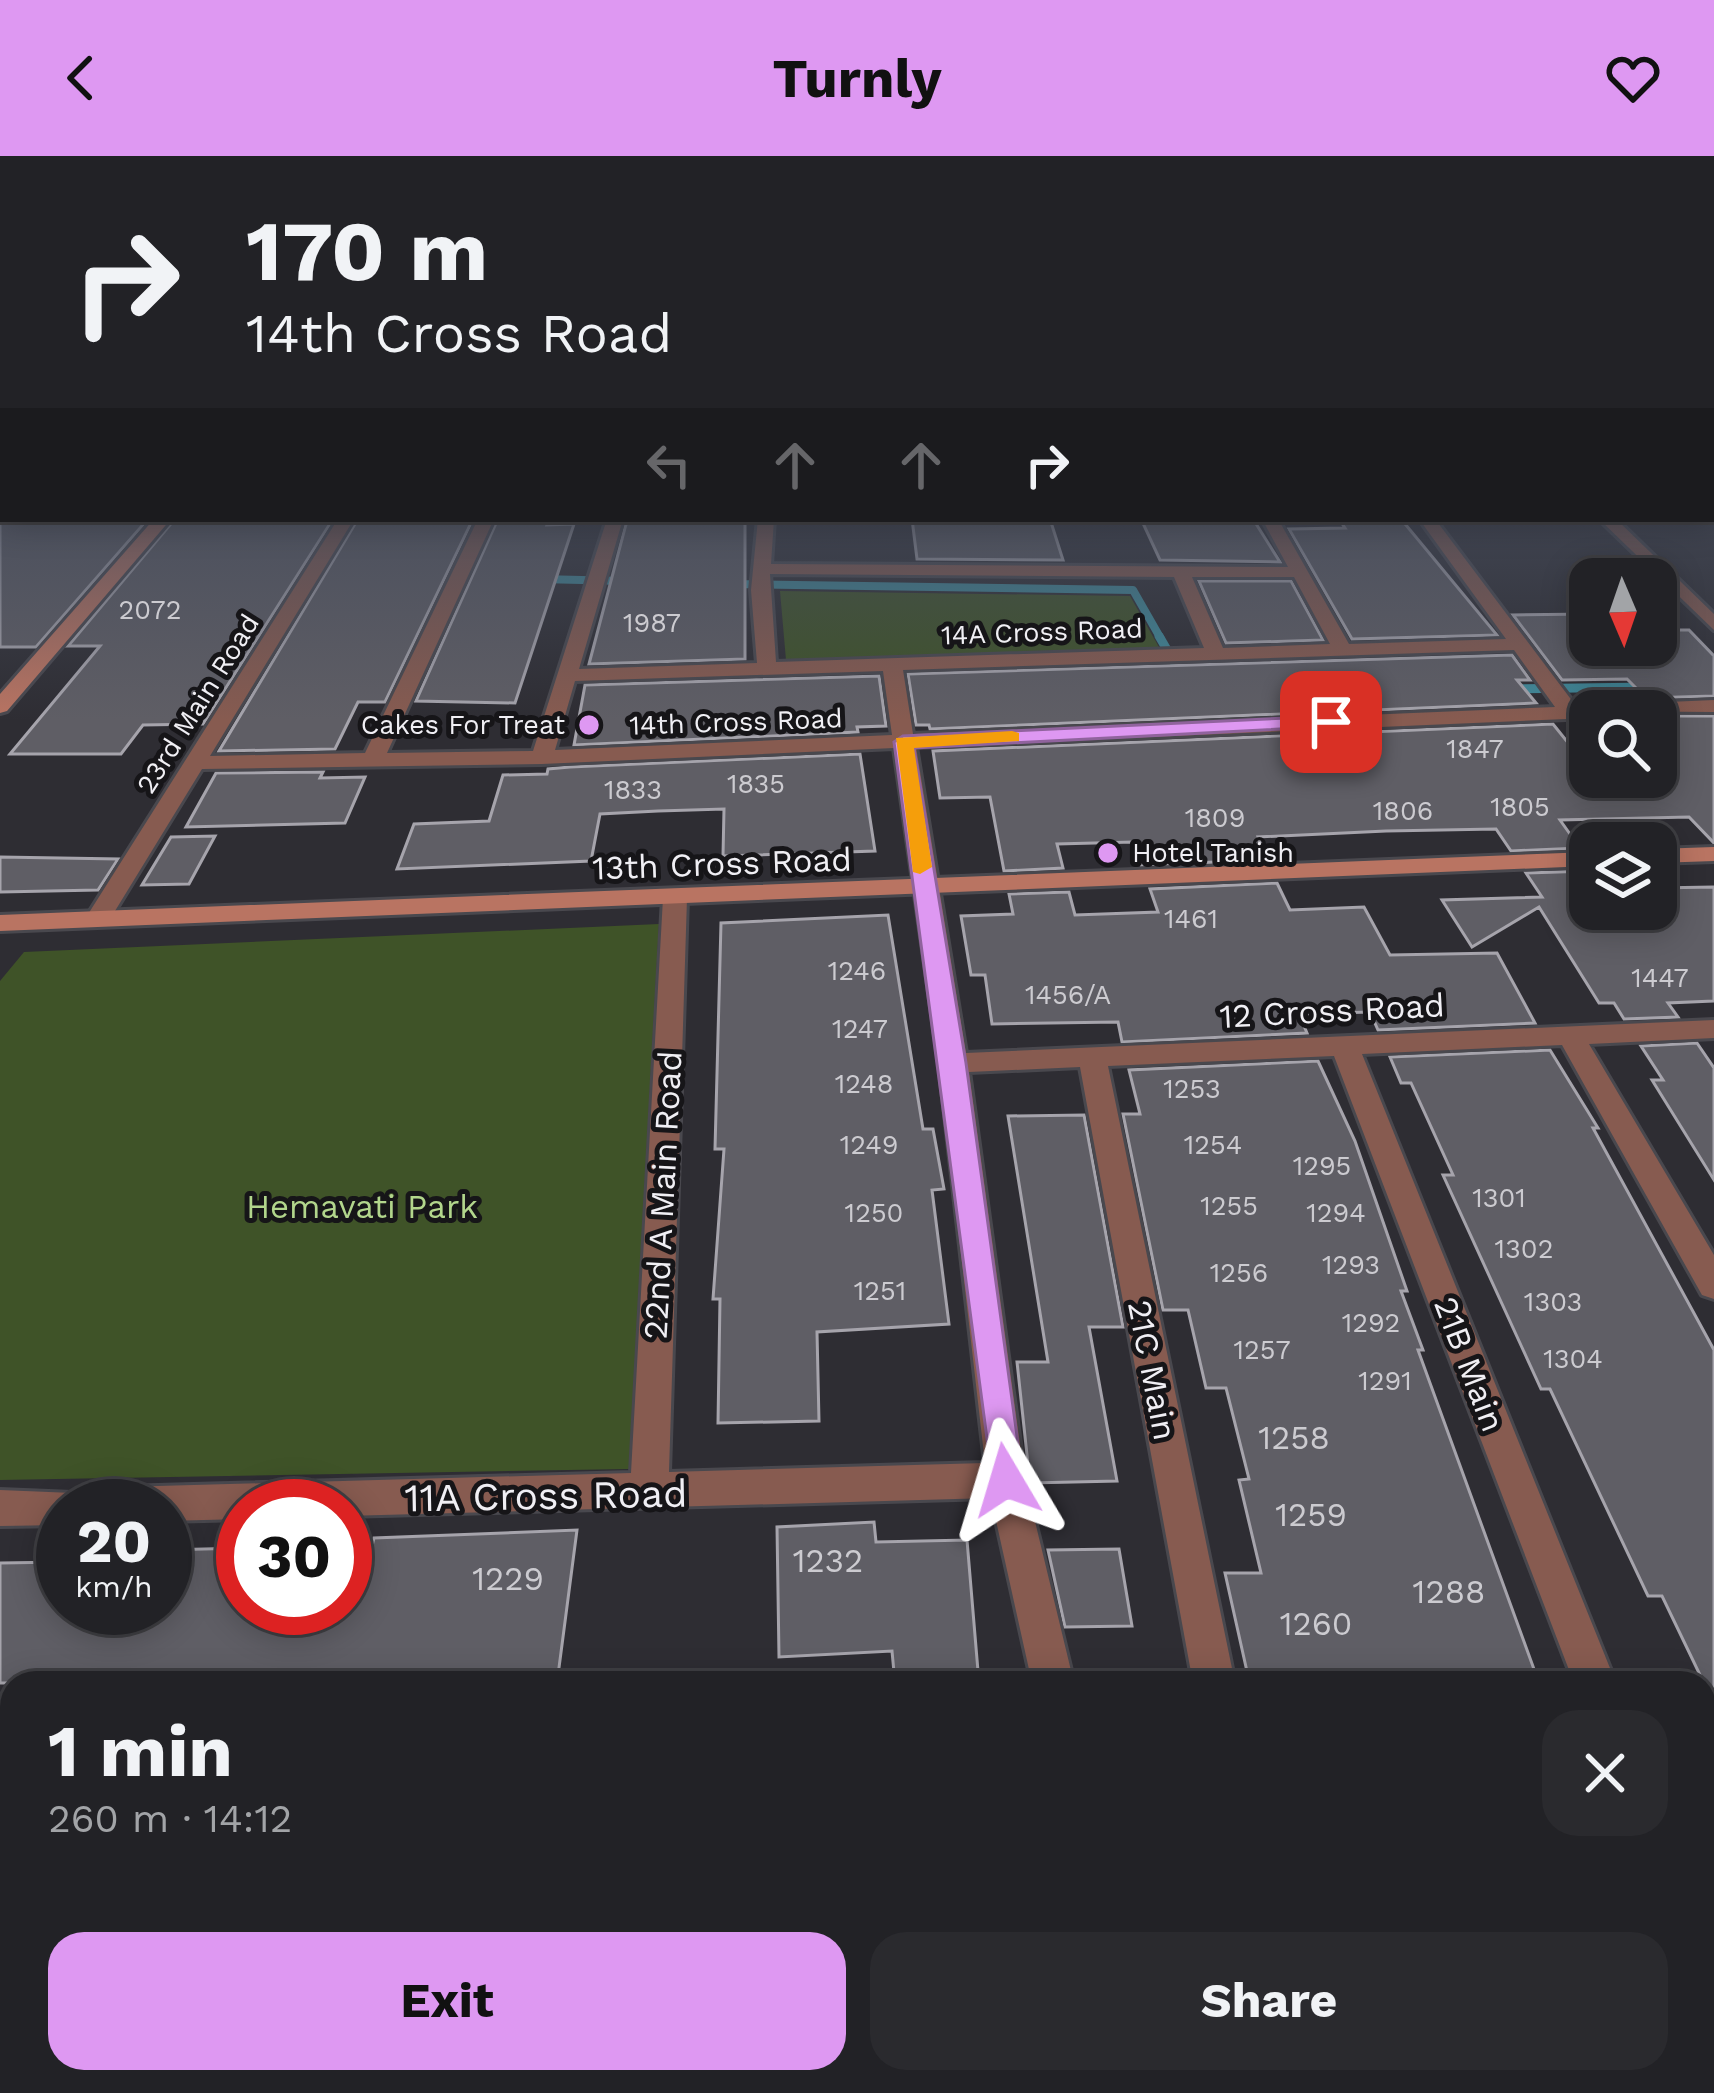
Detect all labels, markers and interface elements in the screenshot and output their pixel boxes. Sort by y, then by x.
icon: back [48,45,114,111]
icon: heart [1600,45,1666,111]
text: Turnly [772,47,942,110]
text: 170 m [246,202,488,300]
icon: right [48,204,204,360]
text: 14th Cross Road [246,302,672,365]
icon: left [636,432,702,498]
icon: ahead [762,432,828,498]
icon: ahead [888,432,954,498]
icon: right [1014,432,1080,498]
north arrow [1569,558,1677,666]
map controls [1569,558,1677,930]
house number: 2072 [119,594,181,626]
house number: 1987 [623,607,681,639]
street label: 23rd Main Road [130,608,266,800]
street label: 14A Cross Road [941,612,1143,652]
pin [1280,671,1382,773]
icon: arrive [1298,689,1364,755]
button: search [1569,690,1677,798]
street label: 14th Cross Road [629,702,843,742]
place label: Cakes For Treat [361,709,565,741]
marker: Cakes For Treat [576,712,602,738]
house number: 1847 [1446,733,1504,765]
house number: 1835 [727,768,785,800]
house number: 1833 [604,774,662,806]
house number: 1805 [1490,791,1550,823]
house number: 1806 [1373,795,1433,827]
house number: 1809 [1185,802,1245,834]
button: layers [1569,822,1677,930]
place label: Hotel Tanish [1132,837,1294,869]
street label: 13th Cross Road [592,839,852,888]
marker: Hotel Tanish [1095,840,1121,866]
house number: 1461 [1164,903,1218,935]
house number: 1246 [828,955,886,987]
house number: 1447 [1631,962,1689,994]
house number: 1456/A [1025,979,1111,1011]
street label: 12 Cross Road [1218,985,1446,1036]
house number: 1247 [832,1013,888,1045]
street label: 22nd A Main Road [635,1050,690,1340]
house number: 1248 [835,1068,893,1100]
house number: 1253 [1163,1073,1221,1105]
house number: 1249 [840,1129,898,1161]
house number: 1254 [1184,1129,1242,1161]
house number: 1295 [1293,1150,1351,1182]
house number: 1301 [1472,1182,1526,1214]
park label: Hemavati Park [246,1187,478,1226]
house number: 1255 [1200,1190,1258,1222]
house number: 1250 [845,1197,903,1229]
house number: 1294 [1306,1197,1366,1229]
house number: 1302 [1495,1233,1553,1265]
house number: 1293 [1322,1249,1380,1281]
house number: 1256 [1210,1257,1268,1289]
house number: 1251 [854,1275,906,1307]
house number: 1303 [1524,1286,1582,1318]
street label: 21B Main [1426,1291,1513,1437]
street label: 21C Main [1120,1297,1185,1443]
house number: 1292 [1342,1307,1400,1339]
house number: 1257 [1233,1334,1291,1366]
house number: 1304 [1543,1343,1603,1375]
house number: 1291 [1358,1365,1412,1397]
position arrow [943,1417,1069,1543]
house number: 1258 [1258,1418,1330,1457]
street label: 11A Cross Road [404,1471,688,1520]
speed limit sign: 30 [216,1479,372,1635]
house number: 1259 [1275,1495,1347,1534]
text: 20 [77,1506,151,1577]
house number: 1232 [793,1541,863,1580]
house number: 1229 [472,1559,544,1598]
text: km/h [75,1569,153,1604]
house number: 1288 [1413,1572,1485,1611]
house number: 1260 [1280,1604,1352,1643]
text: 1 min [48,1709,233,1793]
button: close [1542,1710,1668,1836]
text: 260 m · 14:12 [48,1796,292,1841]
button: Exit [48,1932,846,2070]
button: Share [870,1932,1668,2070]

